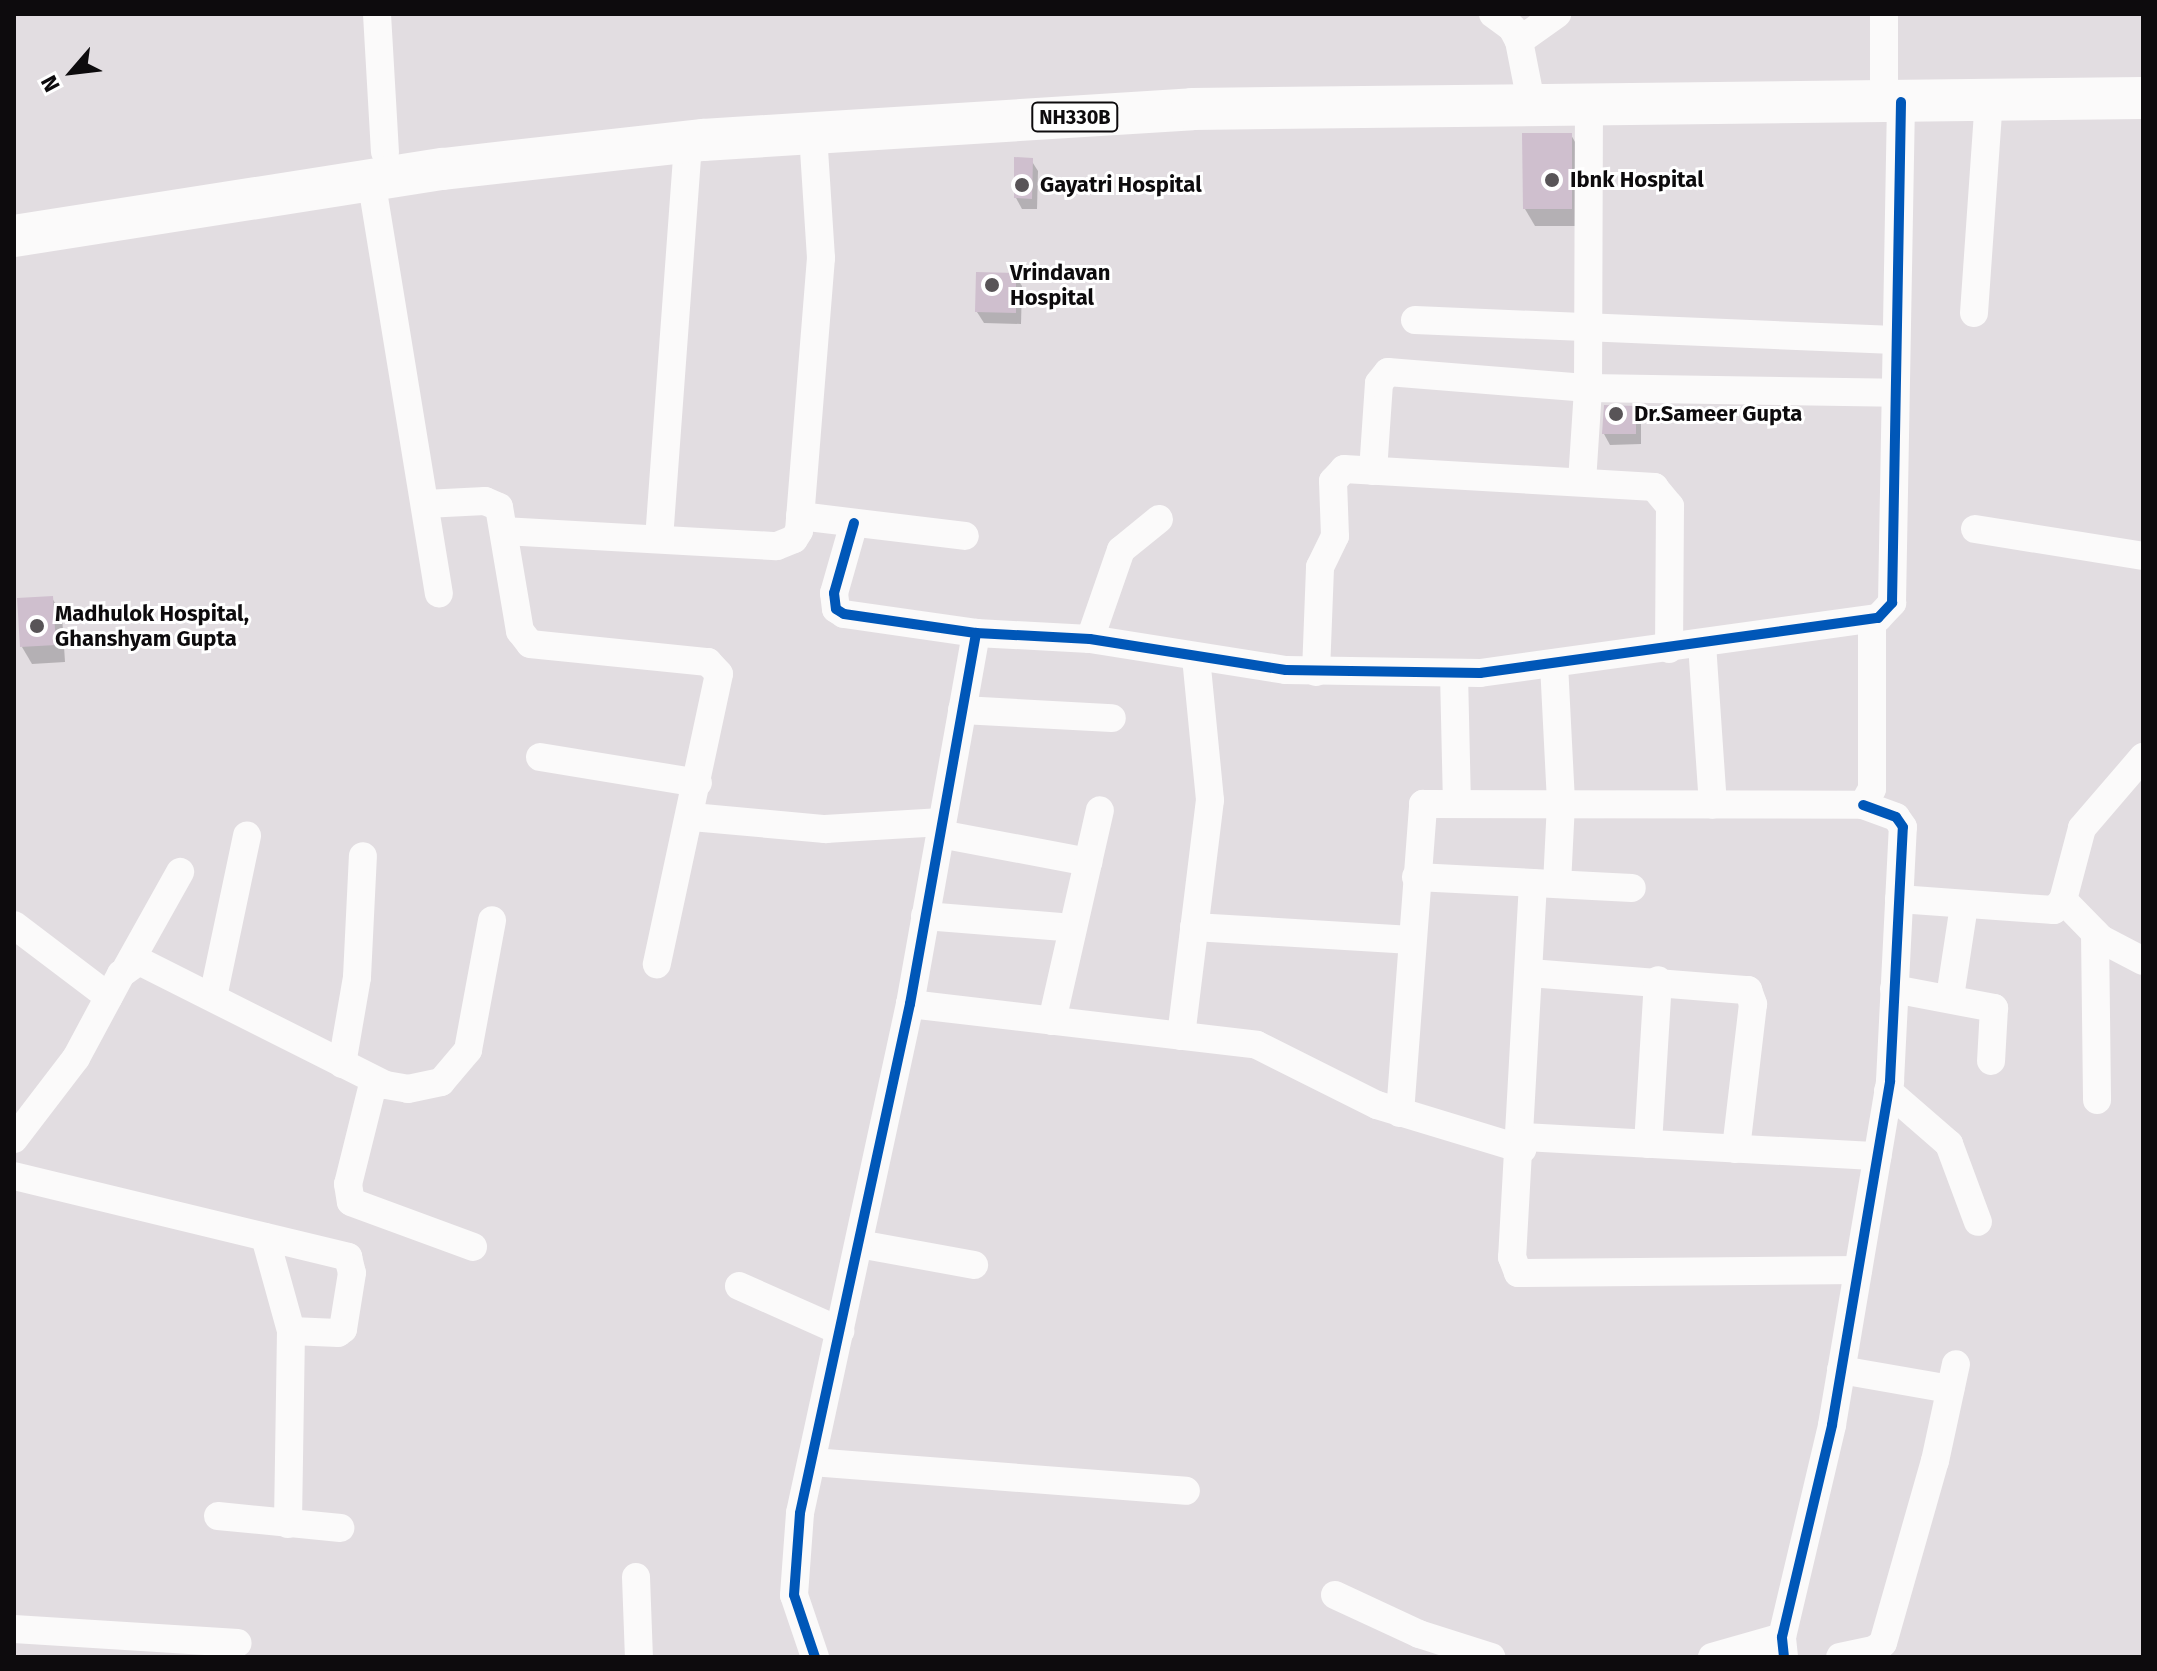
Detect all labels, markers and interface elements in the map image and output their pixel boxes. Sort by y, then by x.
north arrow [32,32,112,112]
text: N [35,71,66,96]
road number: NH330B [1031,101,1119,133]
place label: Ibnk Hospital [1570,167,1704,193]
marker: Ibnk Hospital [1541,169,1563,191]
place label: Gayatri Hospital [1040,172,1202,198]
marker: Gayatri Hospital [1011,174,1033,196]
place label: Vrindavan Hospital [1010,259,1111,310]
marker: Vrindavan Hospital [981,274,1003,296]
place label: Dr.Sameer Gupta [1634,401,1802,427]
marker: Dr.Sameer Gupta [1605,403,1627,425]
place label: Madhulok Hospital, Ghanshyam Gupta [55,600,249,652]
marker: Madhulok Hospital, Ghanshyam Gupta [26,615,48,637]

